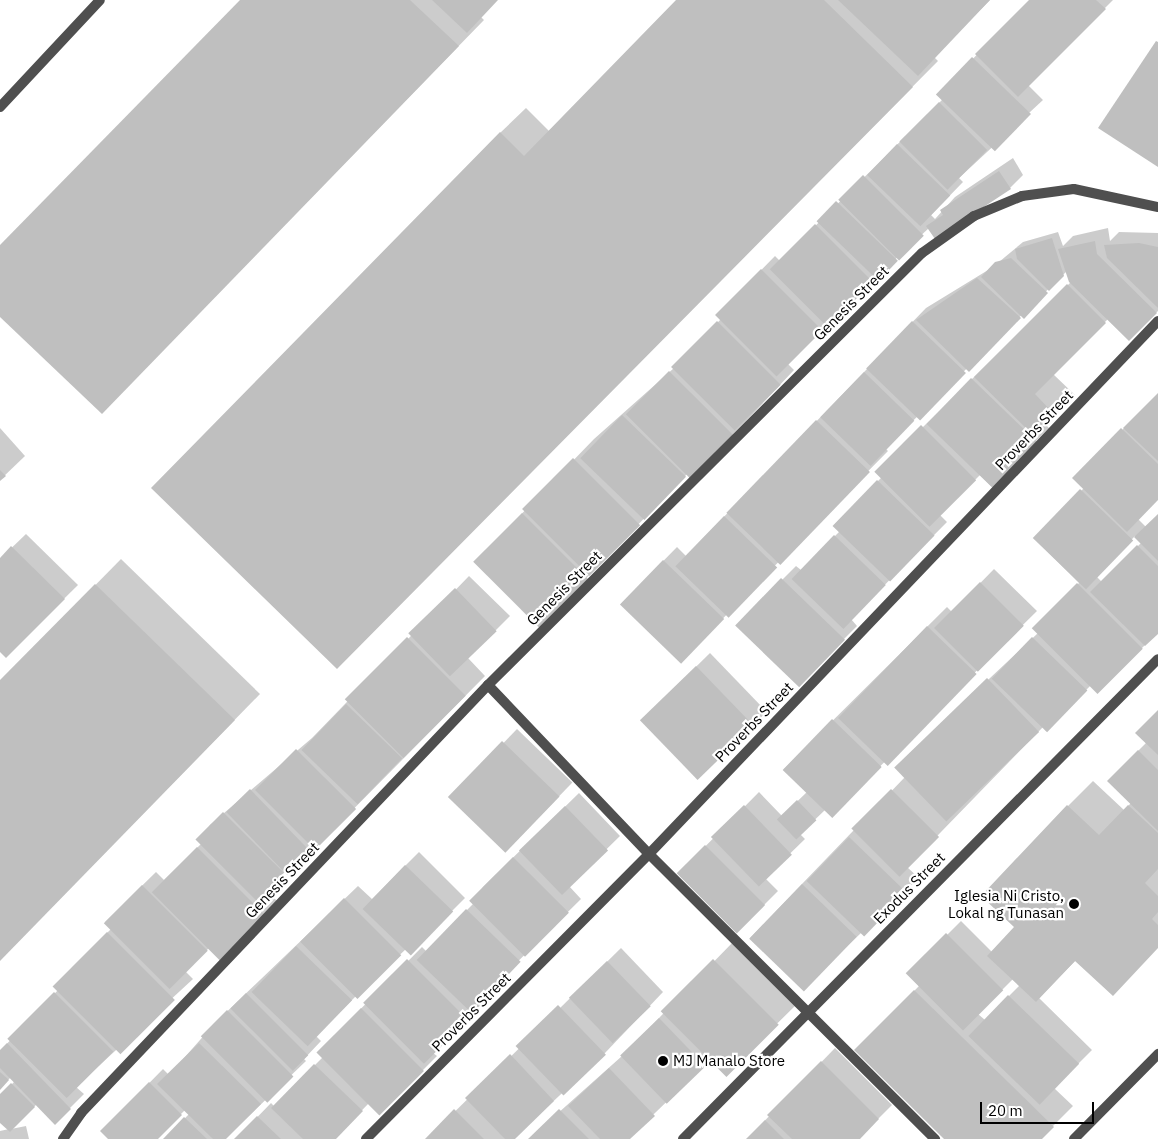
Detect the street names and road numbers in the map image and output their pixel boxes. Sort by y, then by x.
street label: Genesis Street [810,262,892,344]
street label: Proverbs Street [991,386,1077,474]
street label: Genesis Street [523,547,605,629]
street label: Proverbs Street [711,678,797,766]
street label: Genesis Street [241,838,323,922]
street label: Exodus Street [869,848,949,928]
street label: Proverbs Street [428,969,514,1055]

